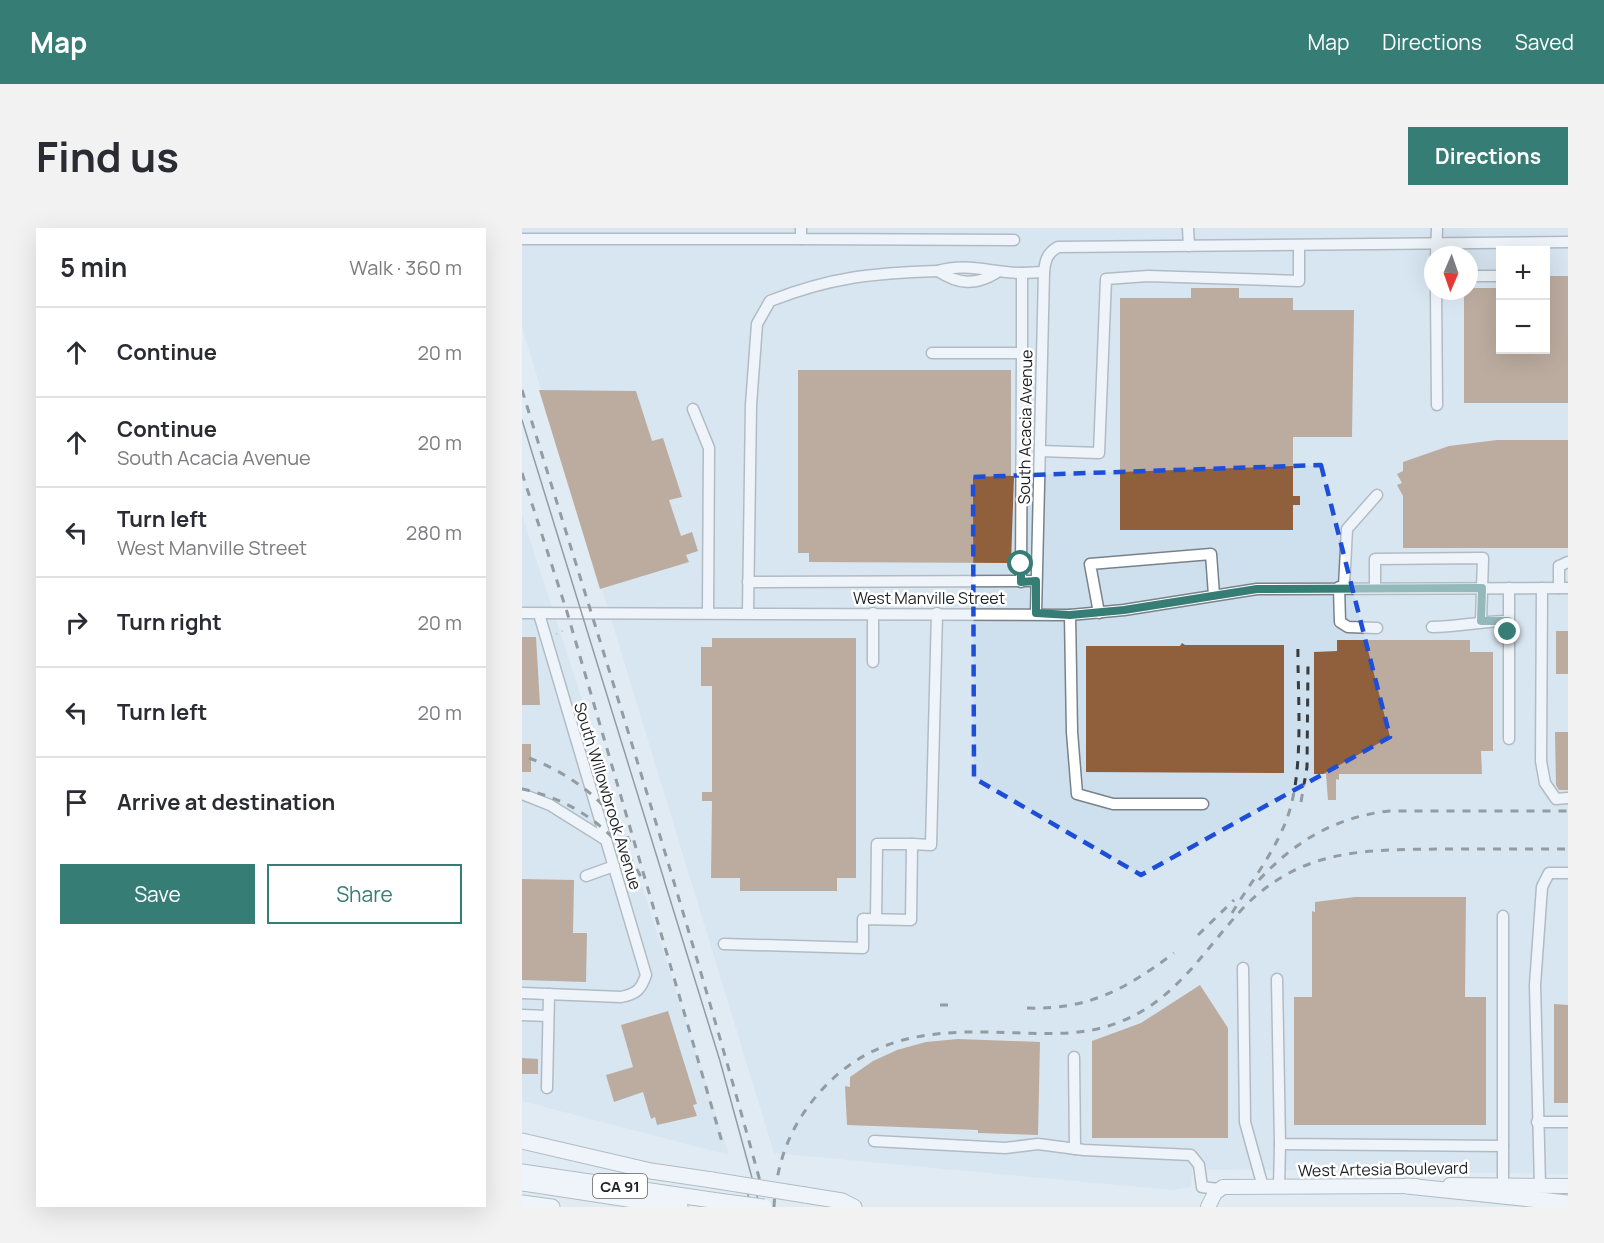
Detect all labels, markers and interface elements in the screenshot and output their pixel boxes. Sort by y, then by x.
text: Map [30,23,87,61]
text: Map [1308,28,1349,56]
text: Directions [1382,28,1482,56]
text: Saved [1515,28,1574,56]
text: Find us [36,127,179,185]
button: Directions [1408,127,1568,185]
north arrow [1424,246,1478,300]
map controls [1496,246,1550,354]
button: + [1496,246,1550,300]
text: 5 min [60,249,127,285]
text: Walk · 360 m [349,254,462,281]
button: − [1496,300,1550,354]
icon: ahead [60,336,93,369]
text: Continue [117,337,217,367]
text: 20 m [417,339,462,366]
street label: South Acacia Avenue [1013,349,1037,505]
text: Continue [117,414,217,444]
icon: ahead [60,426,93,459]
text: 20 m [417,429,462,456]
text: South Acacia Avenue [117,444,311,471]
text: Turn left [117,504,207,534]
icon: left [60,516,93,549]
text: 280 m [406,519,462,546]
text: West Manville Street [117,534,307,561]
route start [1007,550,1033,576]
street label: West Manville Street [853,587,1005,609]
icon: right [60,606,93,639]
text: Turn right [117,607,222,637]
text: 20 m [417,609,462,636]
route end [1494,618,1520,644]
icon: left [60,696,93,729]
text: Turn left [117,697,207,727]
text: 20 m [417,699,462,726]
street label: South Willowbrook Avenue [569,699,647,893]
icon: arrive [60,786,93,819]
text: Arrive at destination [117,787,335,817]
button: Save [60,864,255,924]
button: Share [267,864,462,924]
street label: West Artesia Boulevard [1298,1157,1468,1181]
road number: CA 91 [593,1174,647,1198]

